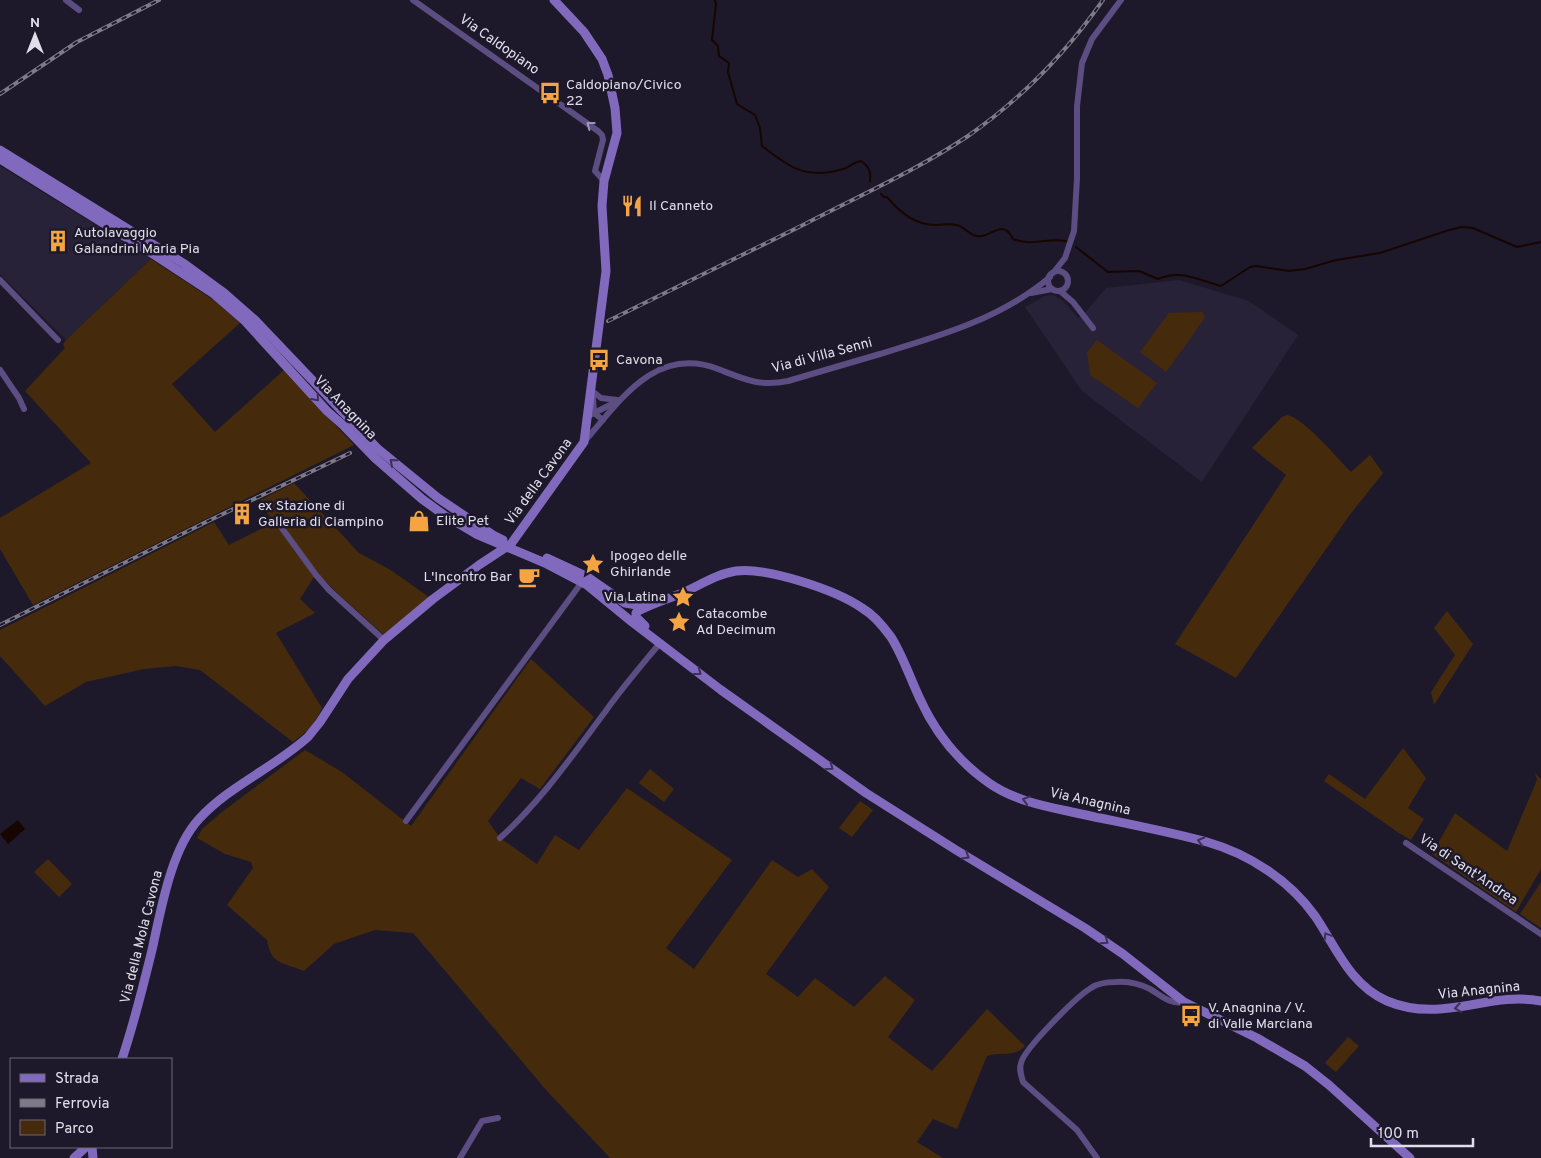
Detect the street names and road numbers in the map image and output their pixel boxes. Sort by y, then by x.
street label: Via Caldopiano [456,11,543,79]
street label: Via di Villa Senni [770,334,874,378]
street label: Via Anagnina [310,372,380,444]
street label: Via della Cavona [502,435,576,529]
street label: Via Anagnina [1048,784,1132,820]
street label: Via di Sant'Andrea [1415,831,1521,909]
street label: Via della Mola Cavona [117,869,167,1005]
street label: Via Anagnina [1437,978,1521,1004]

